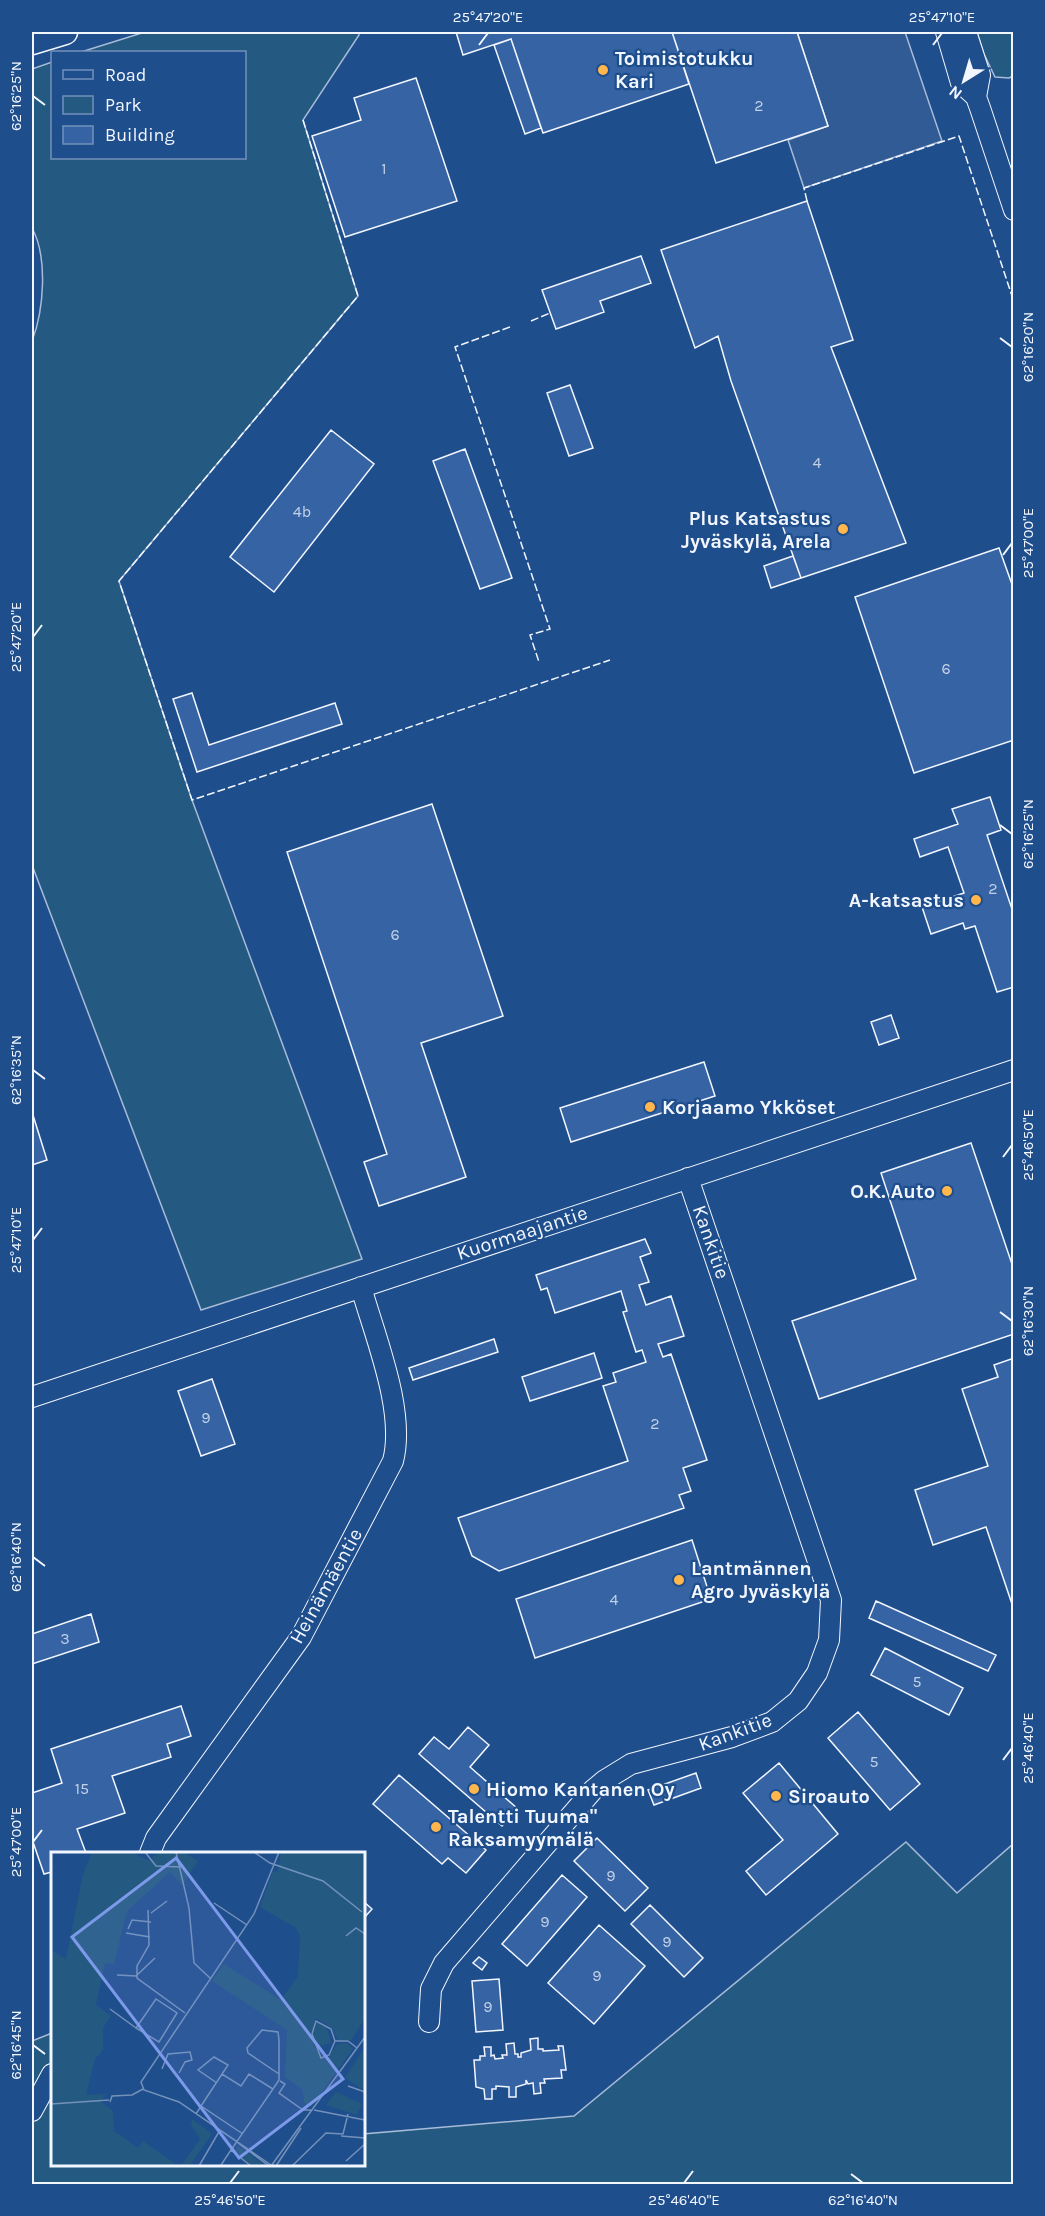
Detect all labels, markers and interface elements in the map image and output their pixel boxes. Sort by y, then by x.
text: 25°47'20"E [453,8,523,26]
text: 25°47'10"E [909,8,975,26]
place label: Toimistotukku Kari [615,47,754,93]
legend [51,51,246,159]
north arrow [934,51,994,111]
text: 62°16'25"N [7,61,25,131]
marker: Toimistotukku Kari [596,63,610,77]
text: Road [105,64,146,86]
text: N [945,82,966,104]
text: Park [105,94,142,116]
house number: 2 [754,96,764,115]
text: Building [105,124,175,146]
house number: 1 [381,159,387,178]
text: 62°16'20"N [1019,312,1037,382]
house number: 4 [813,453,822,472]
house number: 4b [293,502,311,521]
place label: Plus Katsastus Jyväskylä, Arela [681,507,831,553]
text: 25°47'00"E [1019,508,1037,578]
marker: Plus Katsastus Jyväskylä, Arela [836,522,850,536]
text: 25°47'20"E [7,602,25,672]
house number: 6 [941,659,951,678]
text: 62°16'25"N [1019,799,1037,869]
house number: 2 [988,879,998,898]
place label: A-katsastus [849,889,964,912]
marker: A-katsastus [969,893,983,907]
house number: 6 [390,925,400,944]
text: 62°16'35"N [7,1035,25,1105]
place label: Korjaamo Ykköset [662,1096,836,1119]
marker: Korjaamo Ykköset [643,1100,657,1114]
text: 25°46'50"E [1019,1109,1037,1181]
place label: O.K. Auto [850,1180,935,1203]
marker: O.K. Auto [940,1184,954,1198]
street label: Kuormaajantie [454,1201,590,1265]
street label: Kankitie [688,1202,734,1282]
text: 25°47'10"E [7,1207,25,1273]
text: 62°16'30"N [1019,1286,1037,1356]
house number: 9 [201,1408,211,1427]
house number: 2 [650,1414,660,1433]
text: 62°16'40"N [7,1522,25,1592]
street label: Heinämäentie [285,1524,367,1648]
place label: Lantmännen Agro Jyväskylä [691,1557,830,1603]
marker: Lantmännen Agro Jyväskylä [672,1573,686,1587]
house number: 4 [610,1590,619,1609]
house number: 3 [60,1629,70,1648]
house number: 5 [912,1672,922,1691]
street label: Kankitie [695,1708,775,1756]
text: 25°46'40"E [1019,1712,1037,1784]
house number: 5 [869,1752,879,1771]
place label: Hiomo Kantanen Oy [486,1778,674,1801]
house number: 15 [75,1779,89,1798]
marker: Hiomo Kantanen Oy [467,1782,481,1796]
place label: Siroauto [788,1785,870,1808]
marker: Siroauto [769,1789,783,1803]
place label: Talentti Tuuma" Raksamyymälä [448,1805,598,1851]
text: 25°47'00"E [7,1807,25,1877]
marker: Talentti Tuuma" Raksamyymälä [429,1820,443,1834]
inset map [51,1852,364,2165]
house number: 9 [606,1866,616,1885]
house number: 9 [540,1912,550,1931]
house number: 9 [662,1932,672,1951]
house number: 9 [592,1966,602,1985]
house number: 9 [483,1997,493,2016]
text: 62°16'45"N [7,2010,25,2080]
text: 25°46'50"E [194,2191,266,2209]
text: 25°46'40"E [648,2191,720,2209]
text: 62°16'40"N [828,2191,898,2209]

